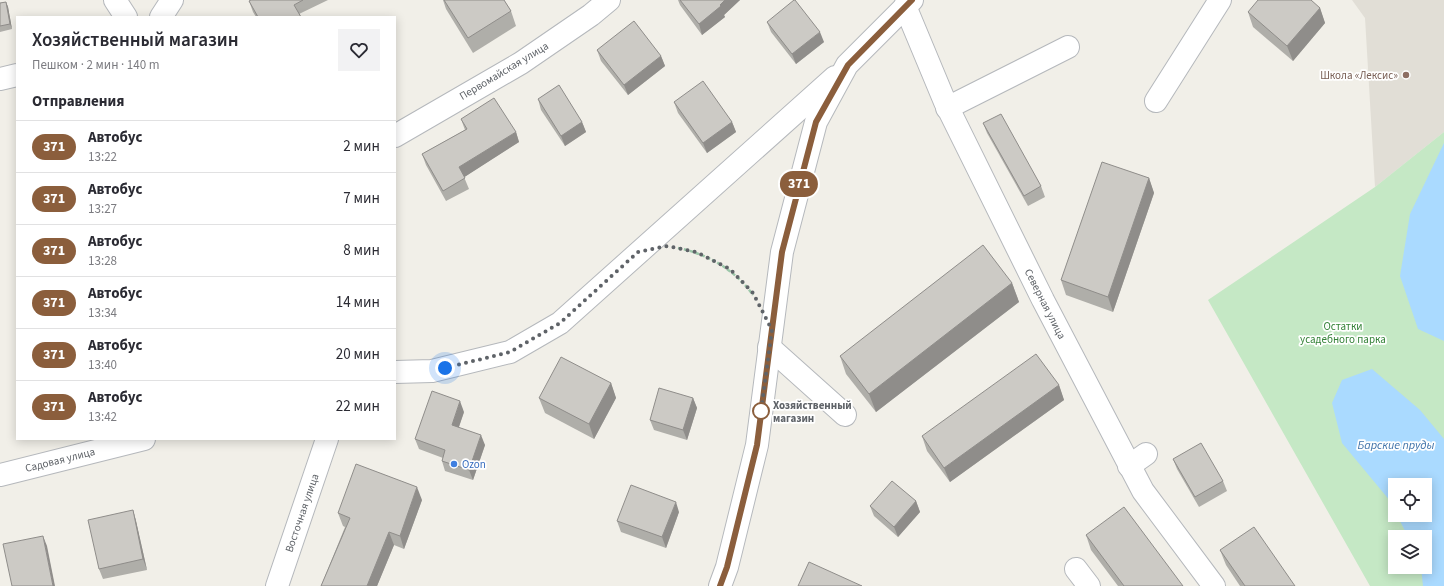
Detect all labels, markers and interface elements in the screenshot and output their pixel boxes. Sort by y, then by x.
text: Хозяйственный магазин [32,27,239,54]
button: heart [338,29,380,71]
street label: Первомайская улица [457,38,551,104]
text: Пешком · 2 мин · 140 m [32,56,160,74]
place label: Школа «Лексис» [1320,68,1398,83]
marker: Школа «Лексис» [1401,70,1411,80]
text: Отправления [32,91,125,112]
text: Автобус [88,127,142,148]
text: 2 мин [343,136,380,157]
text: 371 [43,137,65,157]
text: 13:22 [88,148,117,166]
line badge: 371 [776,171,822,197]
text: 371 [788,174,810,194]
text: Автобус [88,179,142,200]
text: 7 мин [343,188,380,209]
text: 371 [43,189,65,209]
text: 13:27 [88,200,117,218]
text: Автобус [88,231,142,252]
text: 8 мин [343,240,380,261]
text: 371 [43,241,65,261]
text: 13:28 [88,252,117,270]
street label: Северная улица [1021,266,1069,342]
text: Автобус [88,283,142,304]
text: 14 мин [336,292,380,313]
text: 371 [43,293,65,313]
text: 13:34 [88,304,117,322]
park label: Остатки усадебного парка [1300,319,1386,347]
text: Автобус [88,335,142,356]
text: 20 мин [336,344,380,365]
text: 371 [43,345,65,365]
text: 13:40 [88,356,117,374]
your location [435,358,455,378]
text: Автобус [88,387,142,408]
text: 22 мин [336,396,380,417]
text: 371 [43,397,65,417]
place label: Хозяйственный магазин [773,398,852,426]
marker: Хозяйственный магазин [752,402,770,420]
text: 13:42 [88,408,117,426]
water label: Барские пруды [1358,437,1435,454]
street label: Садовая улица [24,444,96,476]
place label: Ozon [462,457,486,472]
marker: Ozon [449,459,459,469]
street label: Восточная улица [282,472,322,554]
map controls [1388,478,1432,574]
button: locate [1388,478,1432,522]
button: layers [1388,530,1432,574]

